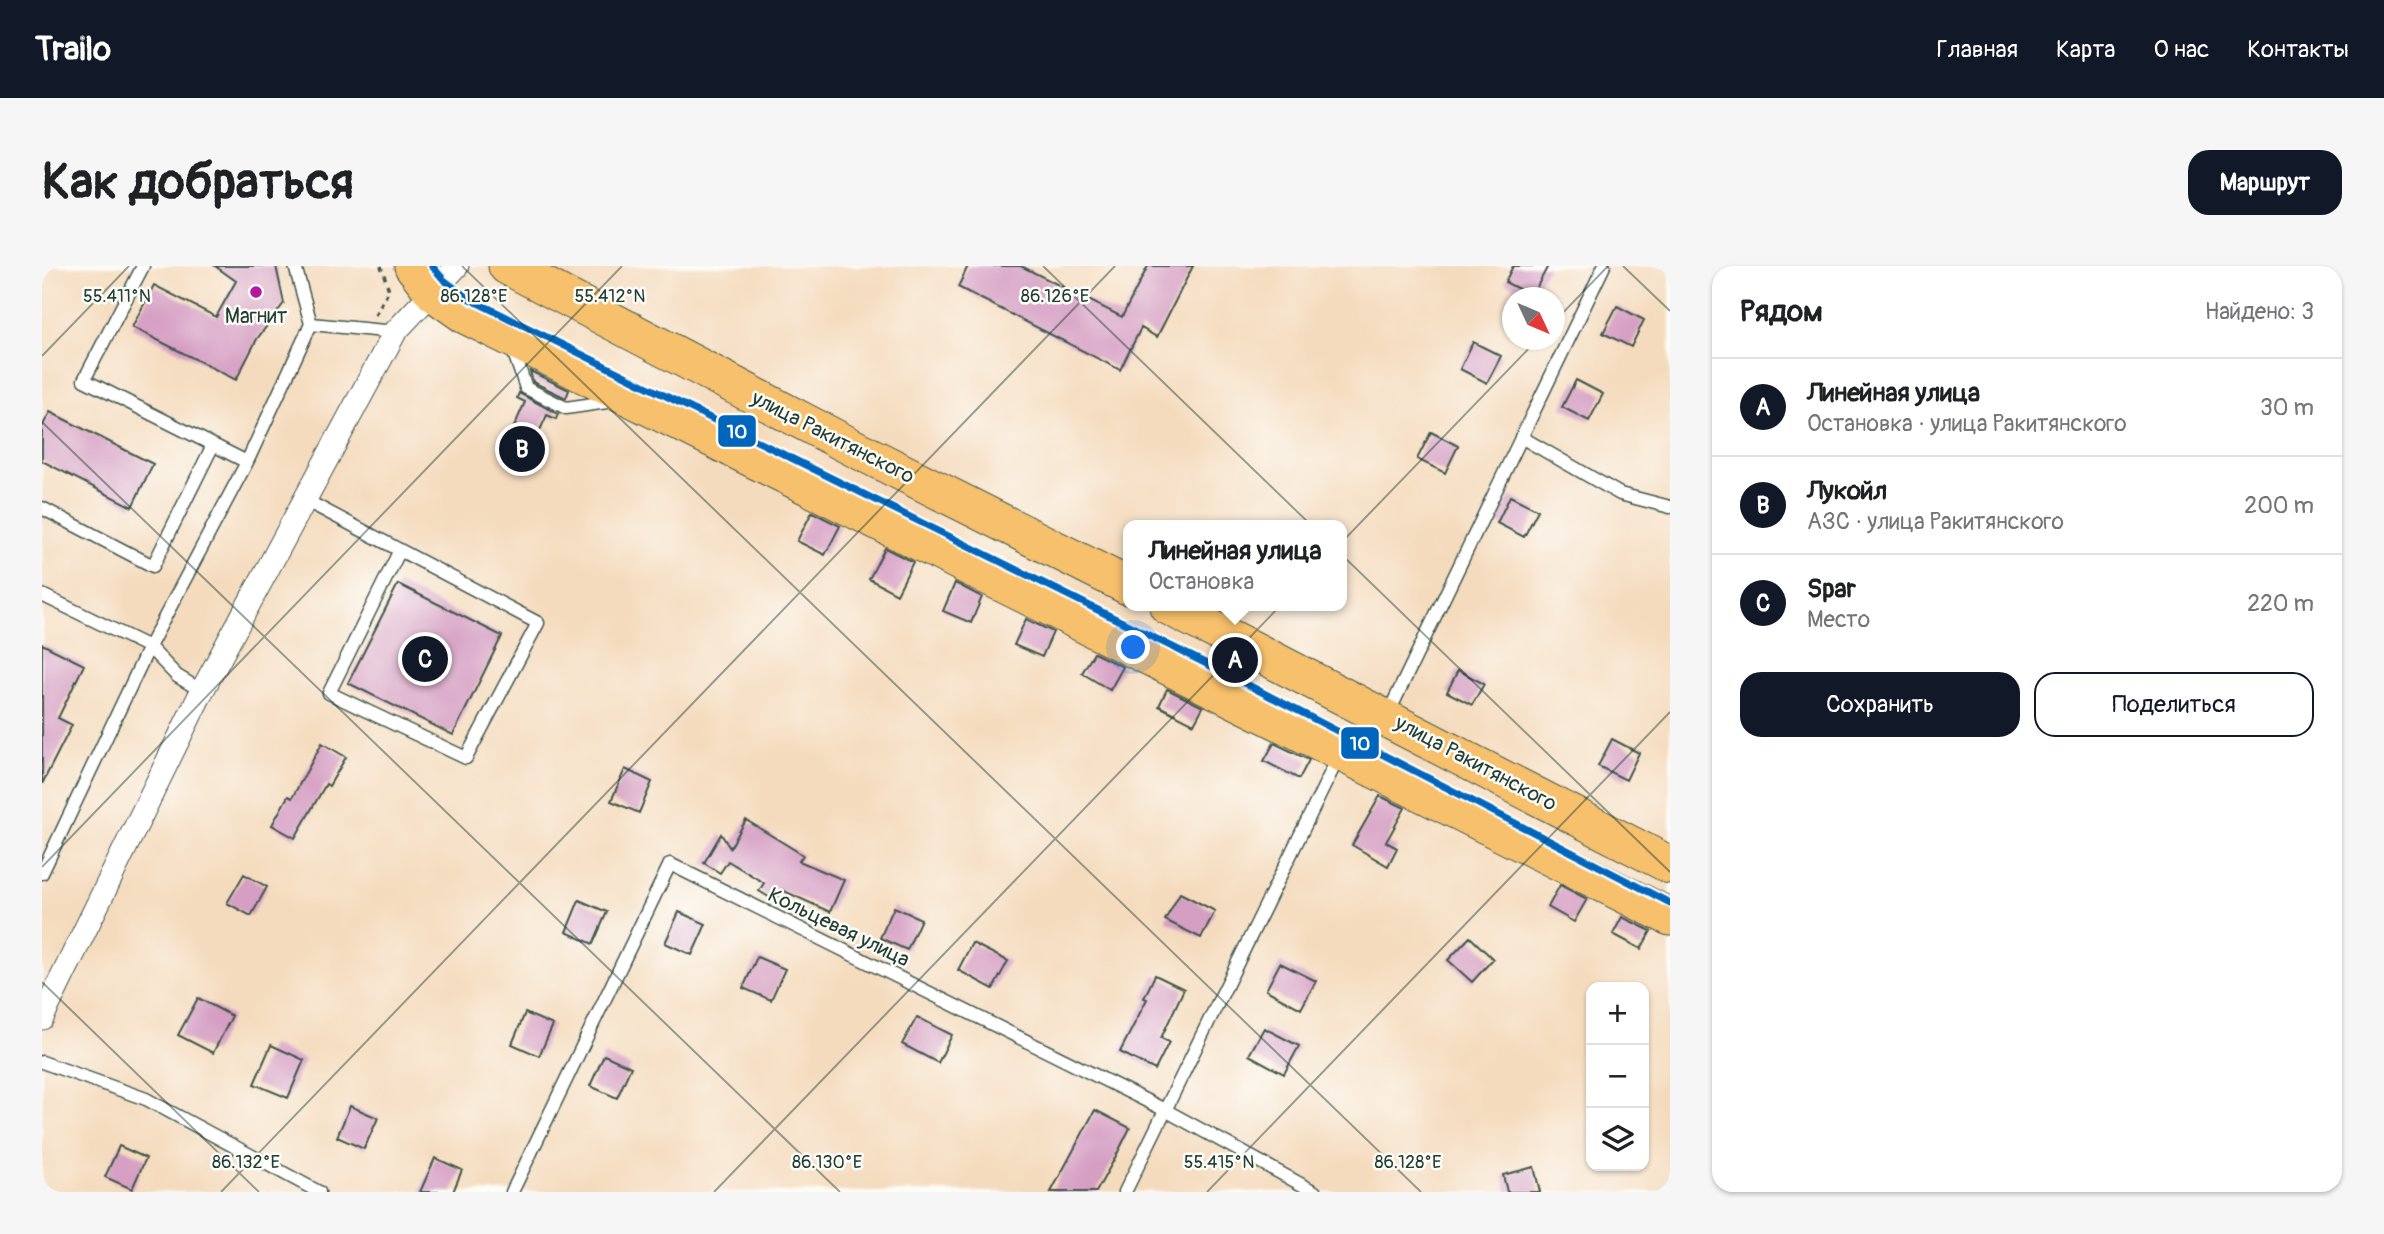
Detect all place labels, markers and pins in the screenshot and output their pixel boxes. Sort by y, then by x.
marker: Магнит [248,284,264,300]
place label: Магнит [225,303,288,330]
pin: B [499,423,545,475]
pin: C [402,633,448,685]
pin: A [1212,634,1258,686]

